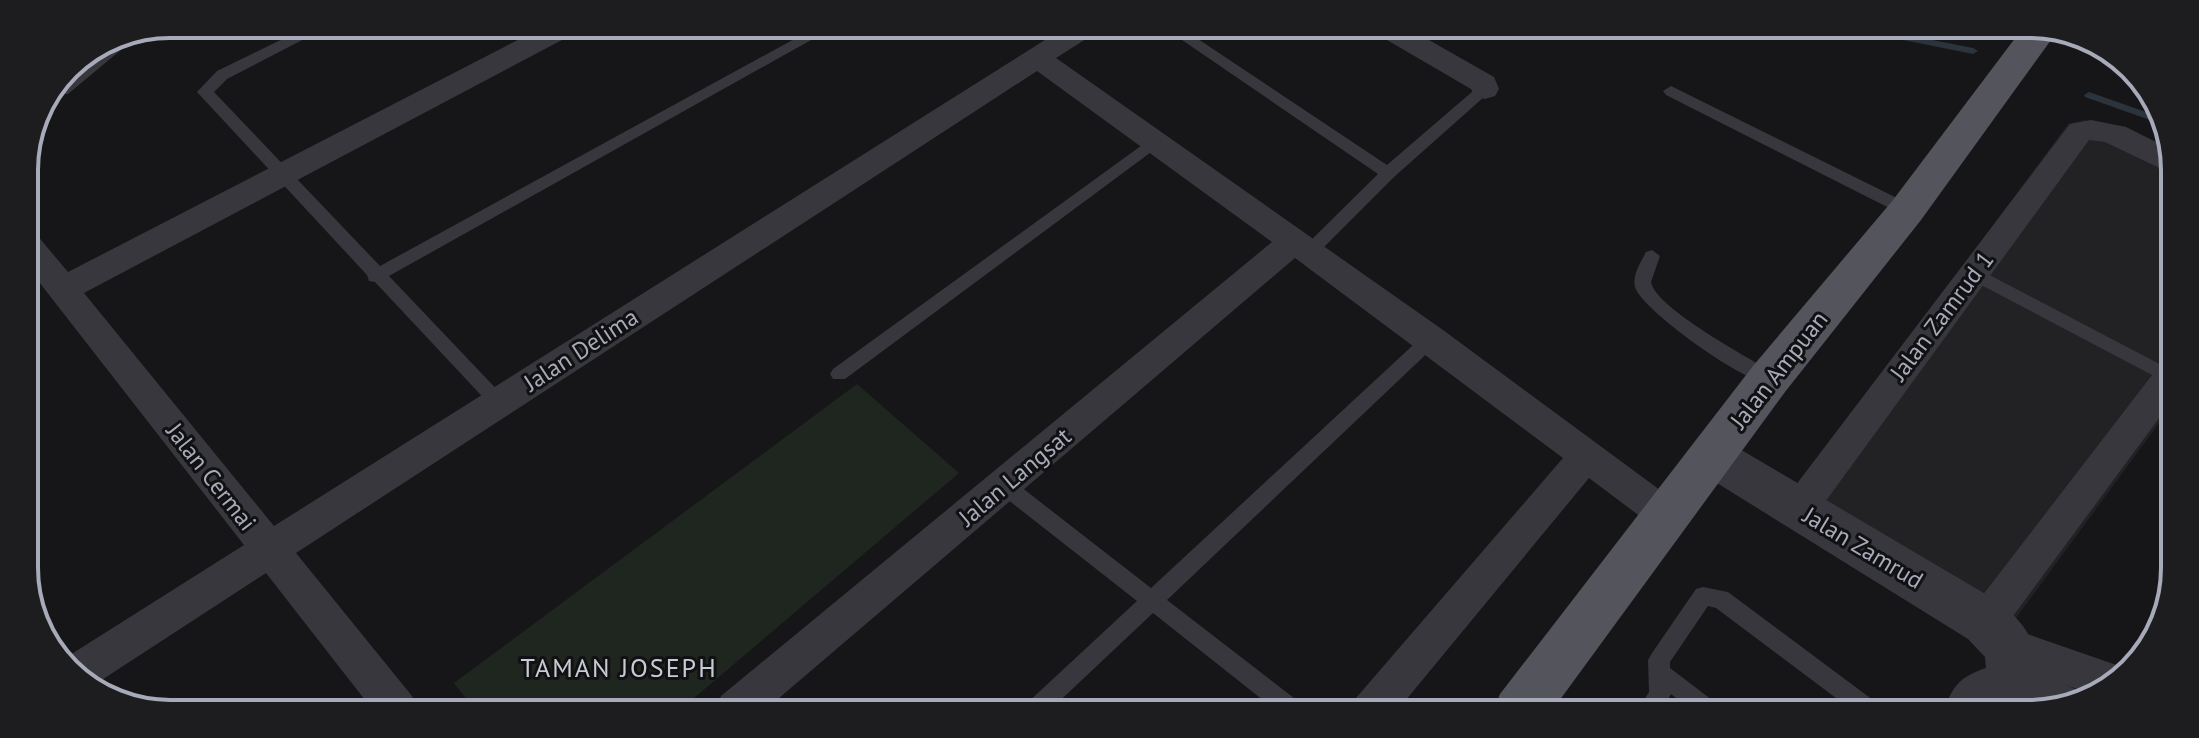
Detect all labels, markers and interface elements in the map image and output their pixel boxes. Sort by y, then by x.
street label: Jalan Zamrud 1 [1882,245,2000,387]
street label: Jalan Delima [517,301,644,399]
street label: Jalan Ampuan [1722,305,1834,436]
street label: Jalan Cermai [159,416,263,537]
street label: Jalan Langsat [951,421,1077,533]
street label: Jalan Zamrud [1797,499,1929,596]
district label: TAMAN JOSEPH [520,651,718,684]

